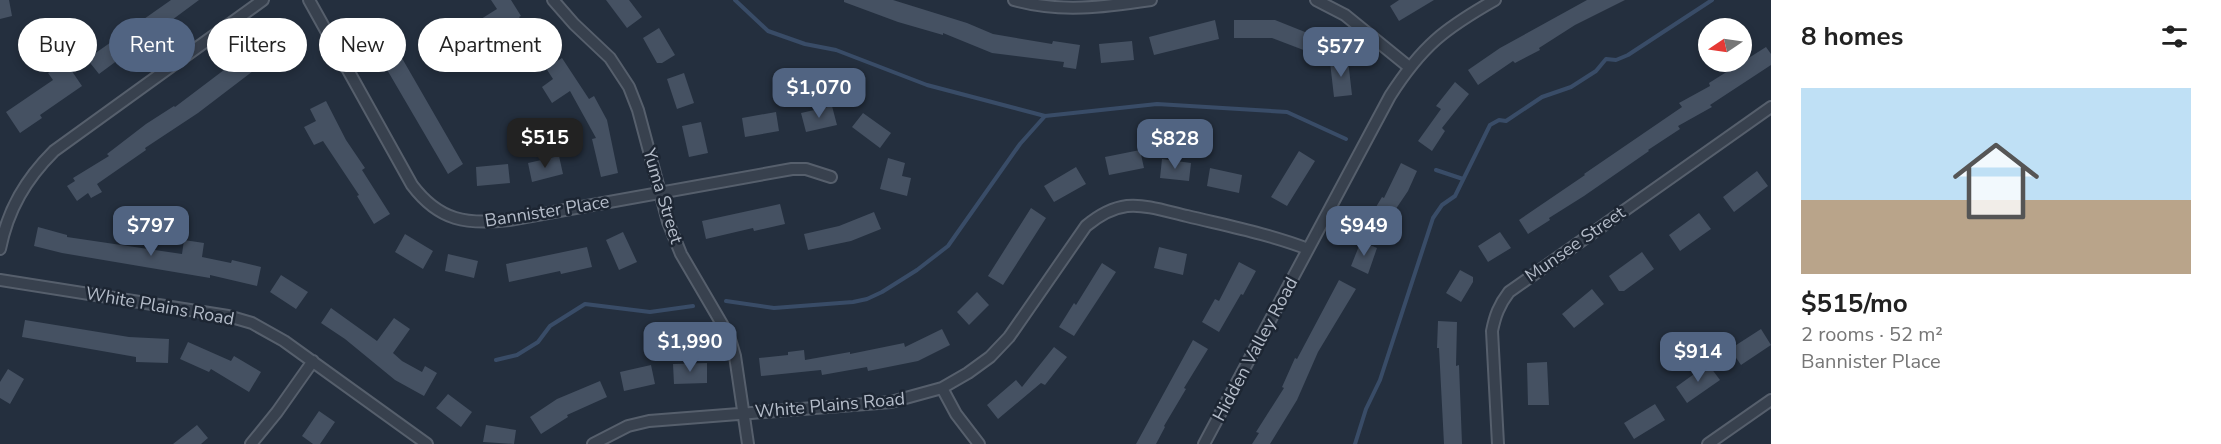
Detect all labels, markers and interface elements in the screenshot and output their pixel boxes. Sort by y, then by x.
chip: Buy [18,18,97,72]
chip: Rent [109,18,195,72]
chip: Filters [207,18,307,72]
chip: New [319,18,406,72]
chip: Apartment [418,18,562,72]
north arrow [1698,18,1752,72]
map controls [1698,18,1752,72]
text: 8 homes [1801,19,1903,54]
icon: filters [2158,20,2191,53]
pin: $577 [1305,27,1377,78]
text: $577 [1317,33,1365,60]
pin: $1,070 [770,68,868,119]
text: $1,070 [787,74,851,101]
pin: $515 [509,118,581,169]
pin: $828 [1139,119,1211,170]
text: $515 [521,124,569,151]
text: $828 [1151,125,1199,152]
icon: home [1942,127,2050,235]
street label: Yuma Street [637,145,689,247]
street label: Bannister Place [483,189,611,233]
street label: Munsee Street [1520,200,1630,287]
pin: $797 [115,206,187,257]
pin: $949 [1328,206,1400,257]
text: $797 [127,212,175,239]
text: $949 [1340,212,1388,239]
street label: Hidden Valley Road [1207,273,1303,425]
street label: White Plains Road [84,281,236,331]
text: $515/mo [1801,286,1908,321]
text: 2 rooms · 52 m² [1801,321,1943,348]
pin: $1,990 [641,322,739,373]
text: $1,990 [658,328,722,355]
pin: $914 [1662,332,1734,383]
text: $914 [1674,338,1722,365]
text: Bannister Place [1801,348,1941,375]
street label: White Plains Road [754,386,906,424]

